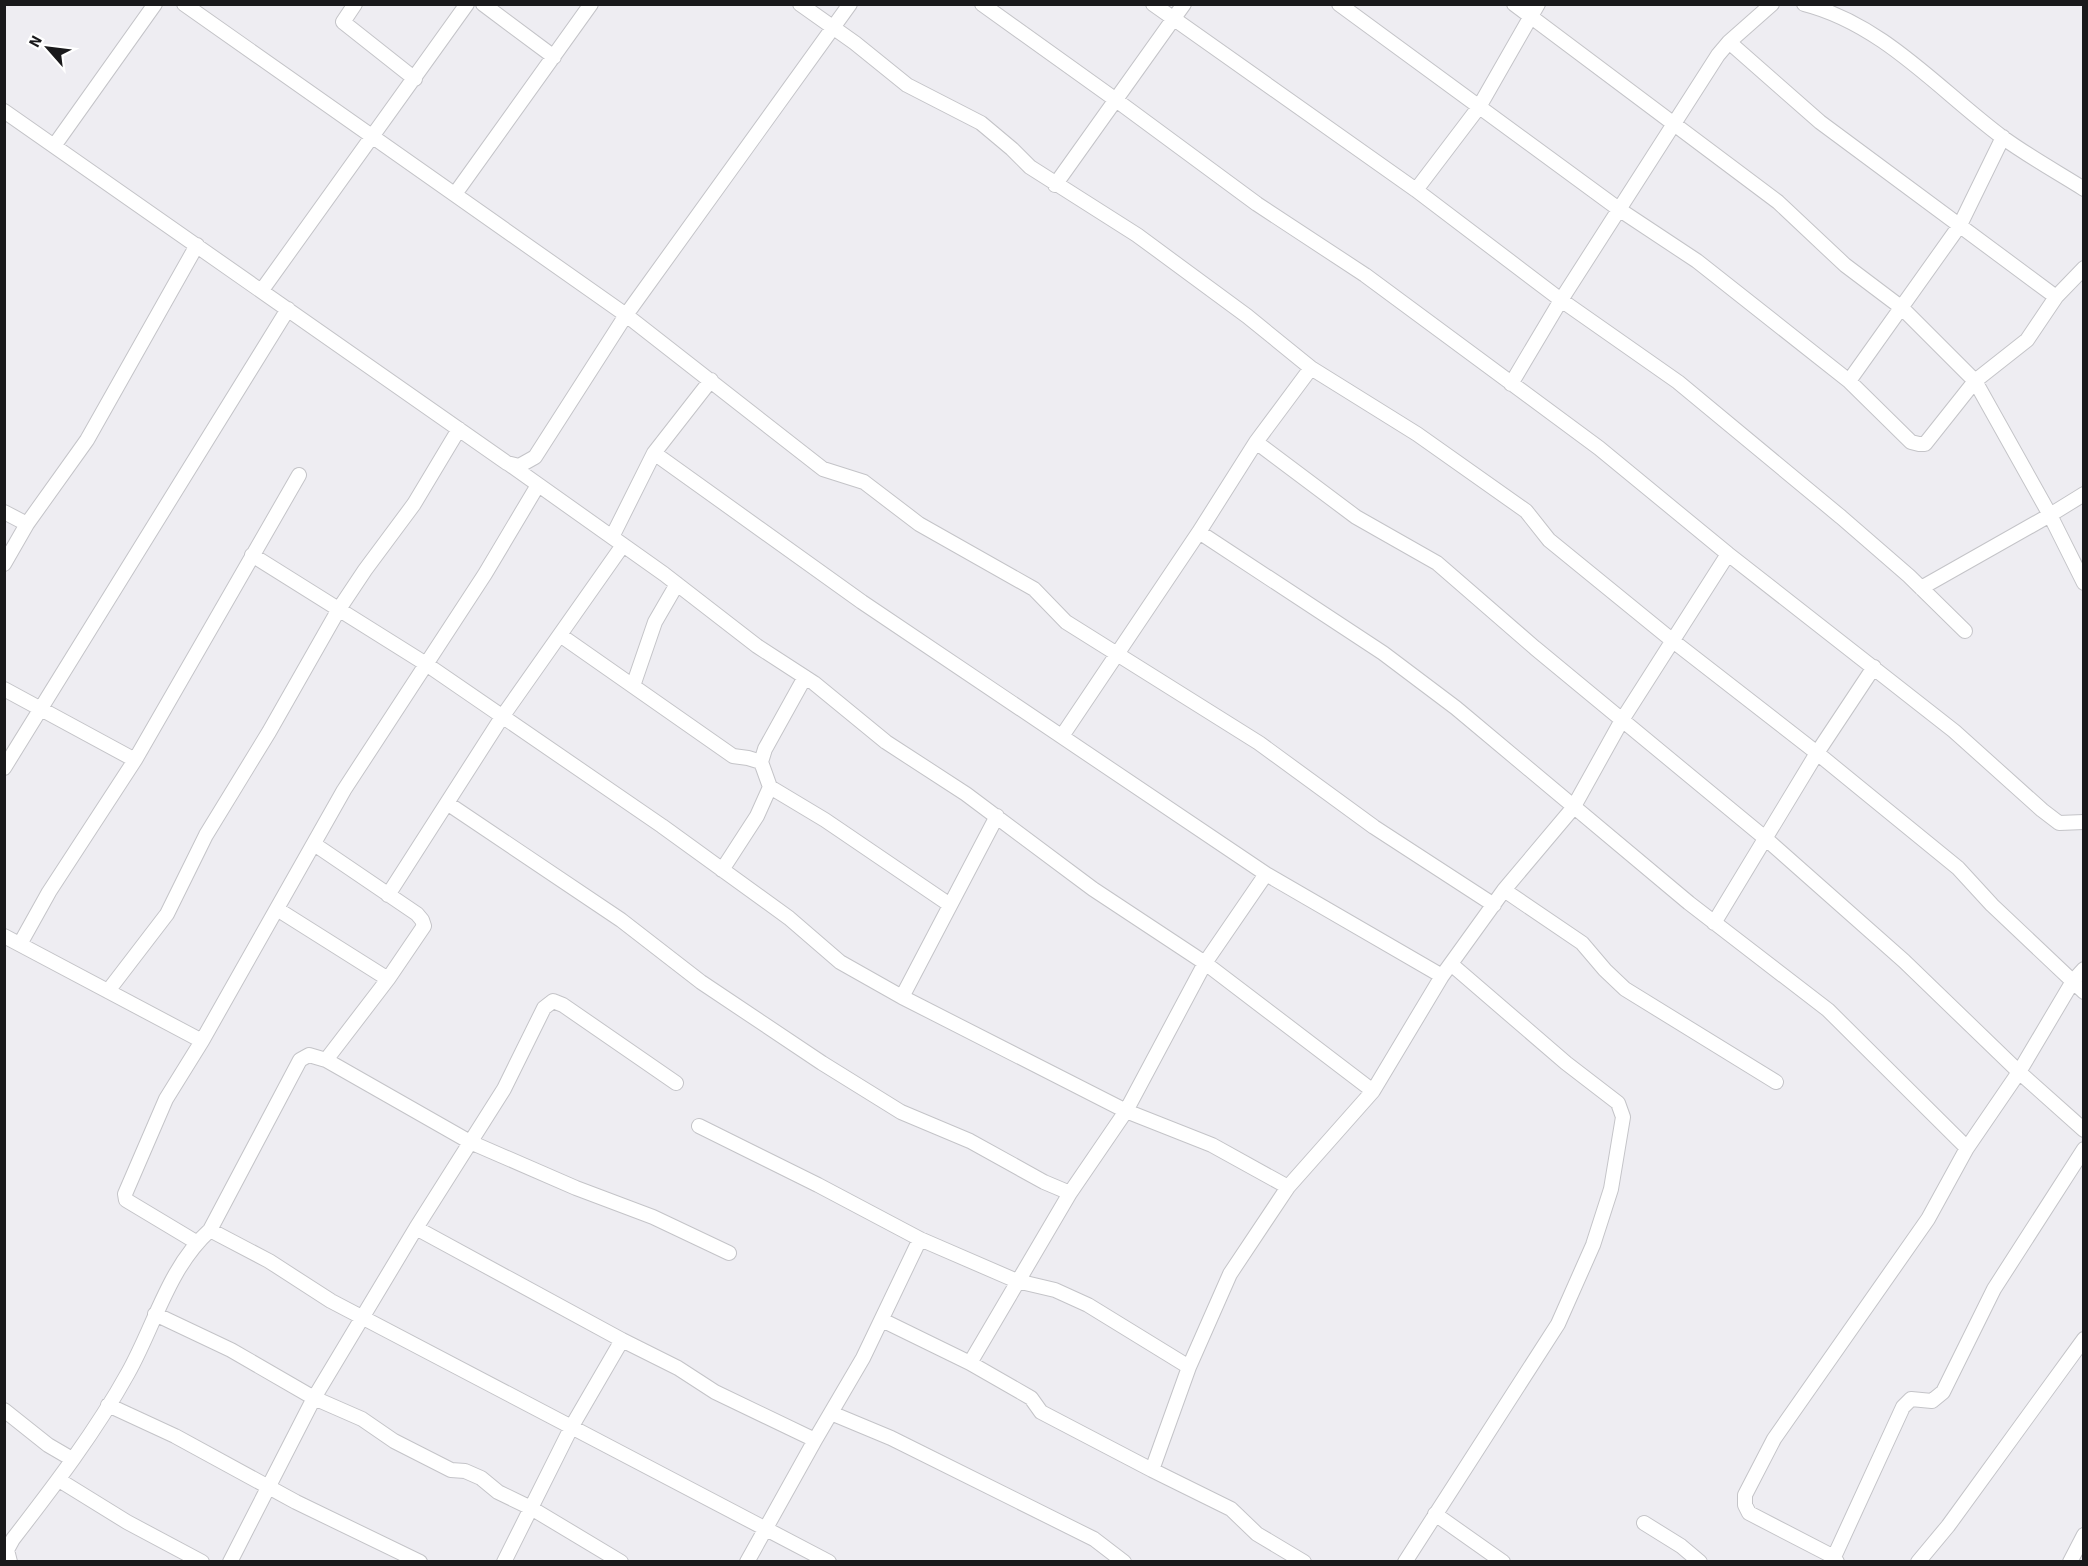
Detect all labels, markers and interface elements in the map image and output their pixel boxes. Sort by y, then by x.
north arrow [18,18,78,78]
text: N [23,32,48,51]

